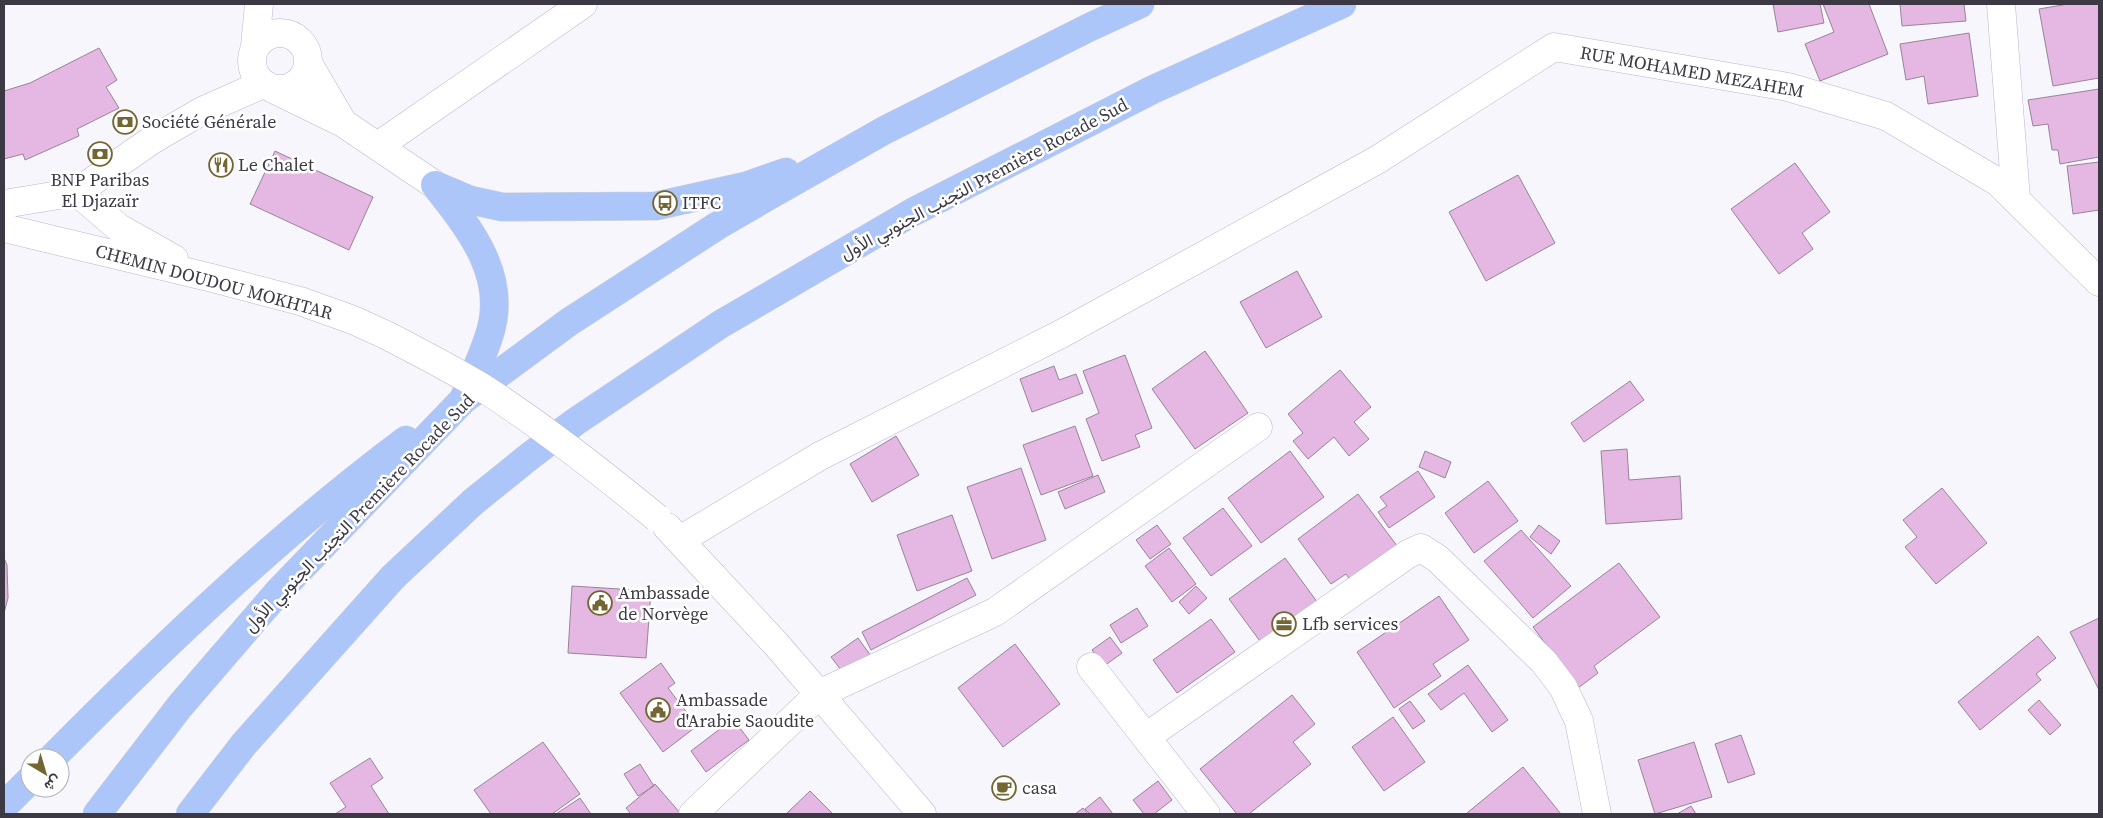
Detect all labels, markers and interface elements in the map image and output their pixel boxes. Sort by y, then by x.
street label: RUE MOHAMED MEZAHEM [1578,39,1806,104]
street label: التجنب الجنوبي الأول Première Rocade Sud [835,92,1134,268]
bank icon: Société Générale [112,109,138,135]
place label: Société Générale [142,109,276,134]
bank icon: BNP Paribas El Djazaïr [87,141,113,167]
restaurant icon: Le Chalet [208,152,234,178]
place label: Le Chalet [238,152,314,177]
place label: BNP Paribas El Djazaïr [51,167,150,213]
bus stop icon: ITFC [652,190,678,216]
place label: ITFC [682,190,721,215]
street label: CHEMIN DOUDOU MOKHTAR [93,238,336,325]
street label: التجنب الجنوبي الأول Première Rocade Sud [238,388,482,640]
place label: Ambassade de Norvège [618,580,710,626]
public building icon: Ambassade de Norvège [587,590,613,616]
office icon: Lfb services [1271,611,1297,637]
place label: Lfb services [1302,611,1399,636]
place label: Ambassade d'Arabie Saoudite [676,687,814,733]
public building icon: Ambassade d'Arabie Saoudite [645,697,671,723]
north arrow [20,748,70,798]
text: ش [40,770,66,796]
cafe icon: casa [991,775,1017,801]
place label: casa [1022,775,1058,800]

